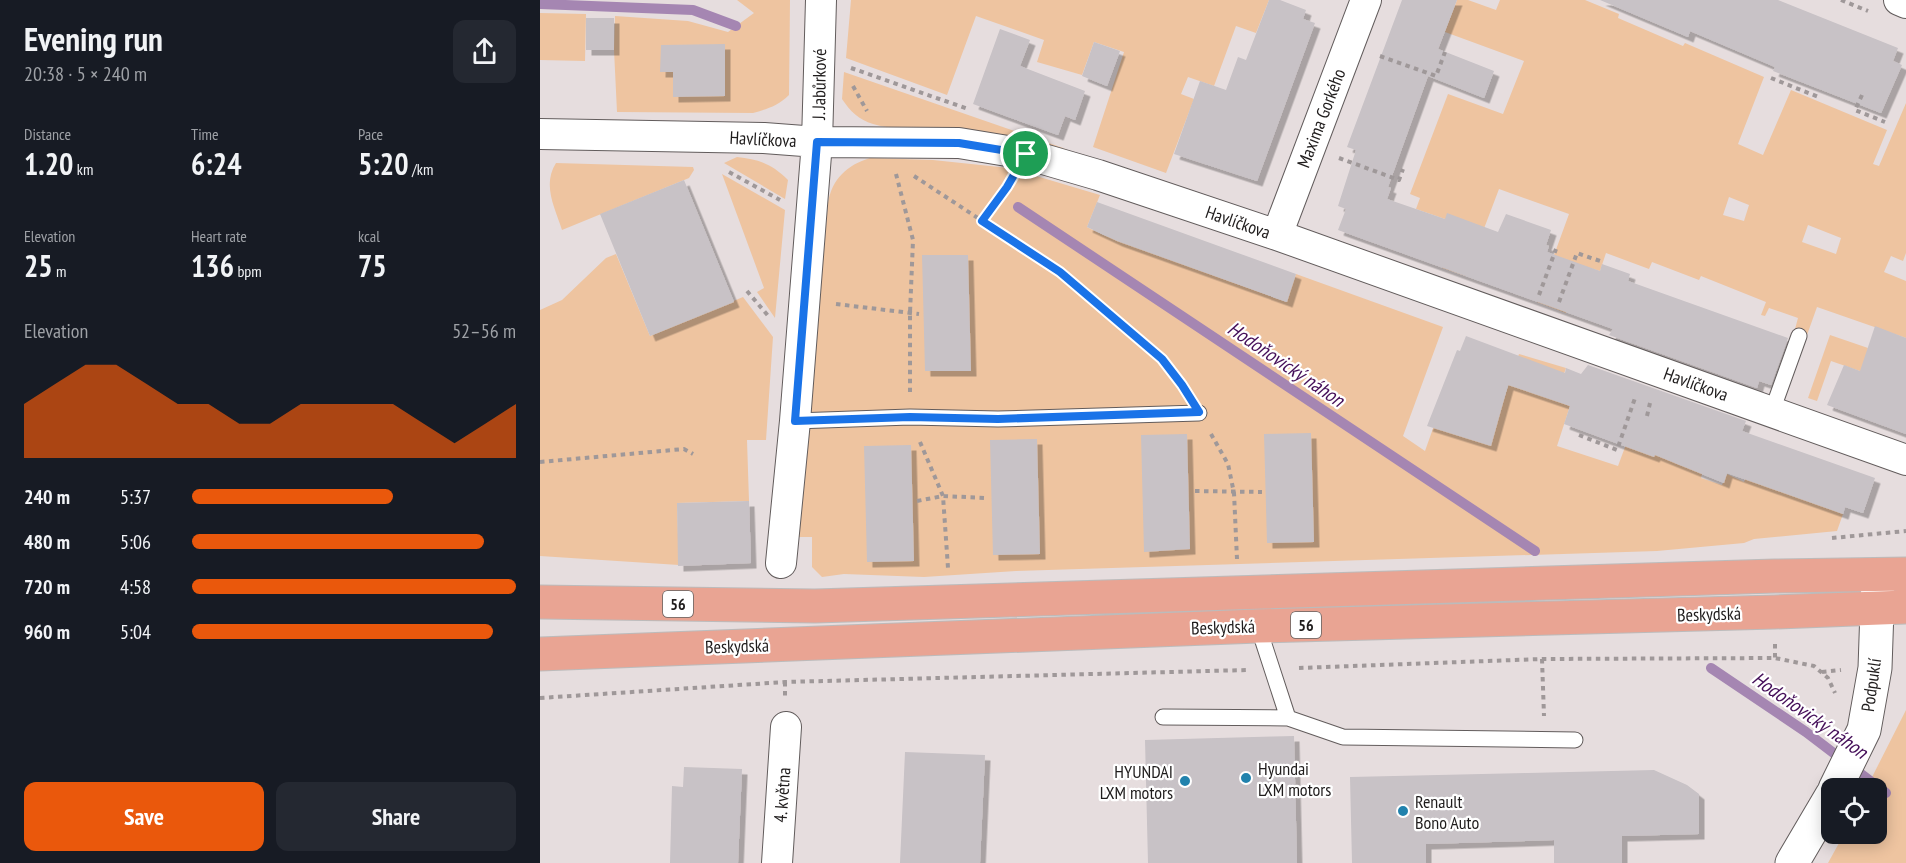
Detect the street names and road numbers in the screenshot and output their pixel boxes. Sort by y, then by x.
street label: J. Jabůrkové [807,48,831,121]
street label: Maxima Gorkého [1292,65,1350,171]
street label: Havlíčkova [729,126,797,152]
street label: Havlíčkova [1203,200,1273,244]
street label: Havlíčkova [1661,362,1731,406]
road number: 56 [663,591,693,617]
street label: Beskydská [1677,601,1741,627]
road number: 56 [1291,612,1321,638]
street label: Beskydská [1191,614,1255,640]
street label: Beskydská [705,633,769,659]
street label: Podpuklí [1856,657,1886,713]
street label: 4. května [769,767,795,823]

